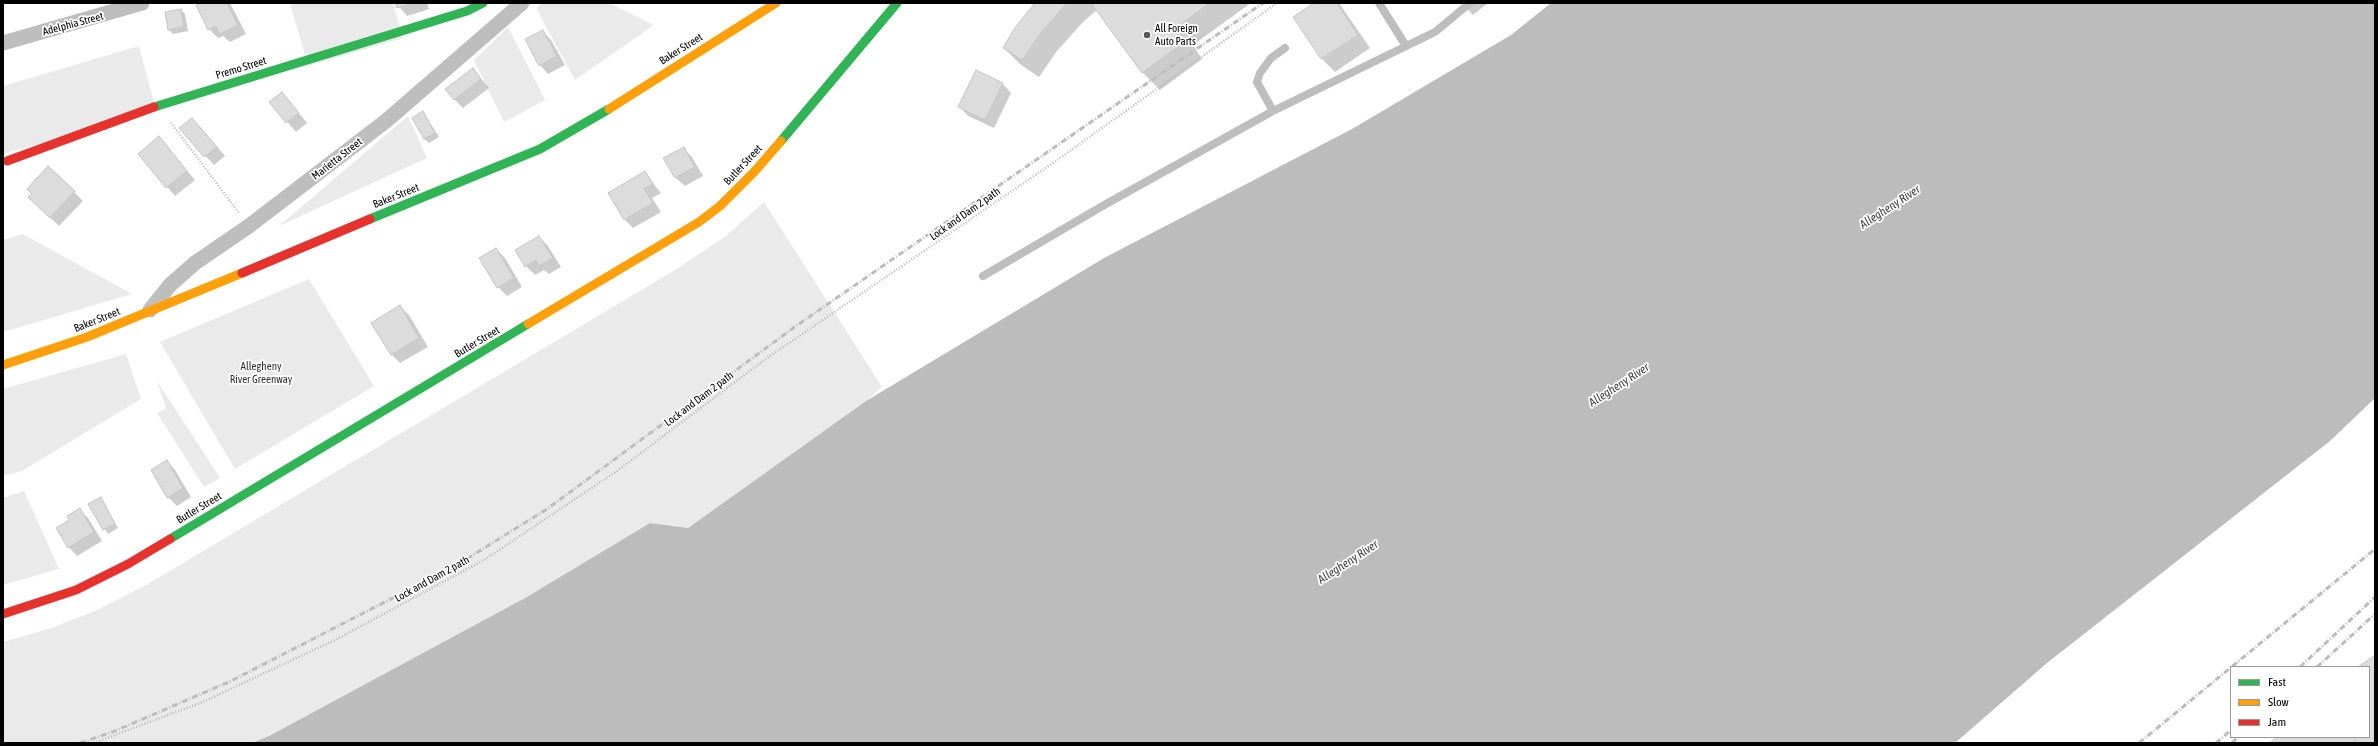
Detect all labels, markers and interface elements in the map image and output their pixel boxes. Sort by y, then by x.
street label: Adelphia Street [41,10,105,38]
place label: All Foreign Auto Parts [1155,22,1198,48]
street label: Baker Street [657,30,705,68]
marker: All Foreign Auto Parts [1142,30,1152,40]
street label: Premo Street [214,54,268,82]
street label: Marietta Street [309,135,365,183]
street label: Butler Street [721,142,765,188]
street label: Baker Street [371,181,421,211]
water label: Allegheny River [1857,182,1923,232]
street label: Lock and Dam 2 path [927,185,1003,243]
street label: Baker Street [72,305,122,335]
street label: Butler Street [452,323,502,361]
park label: Allegheny River Greenway [230,360,292,386]
water label: Allegheny River [1586,360,1652,410]
street label: Lock and Dam 2 path [662,369,736,429]
street label: Butler Street [174,489,224,527]
water label: Allegheny River [1315,537,1381,587]
street label: Lock and Dam 2 path [392,553,472,605]
legend [2230,666,2370,738]
text: Fast [2268,675,2286,689]
text: Slow [2268,695,2289,709]
text: Jam [2268,715,2286,729]

